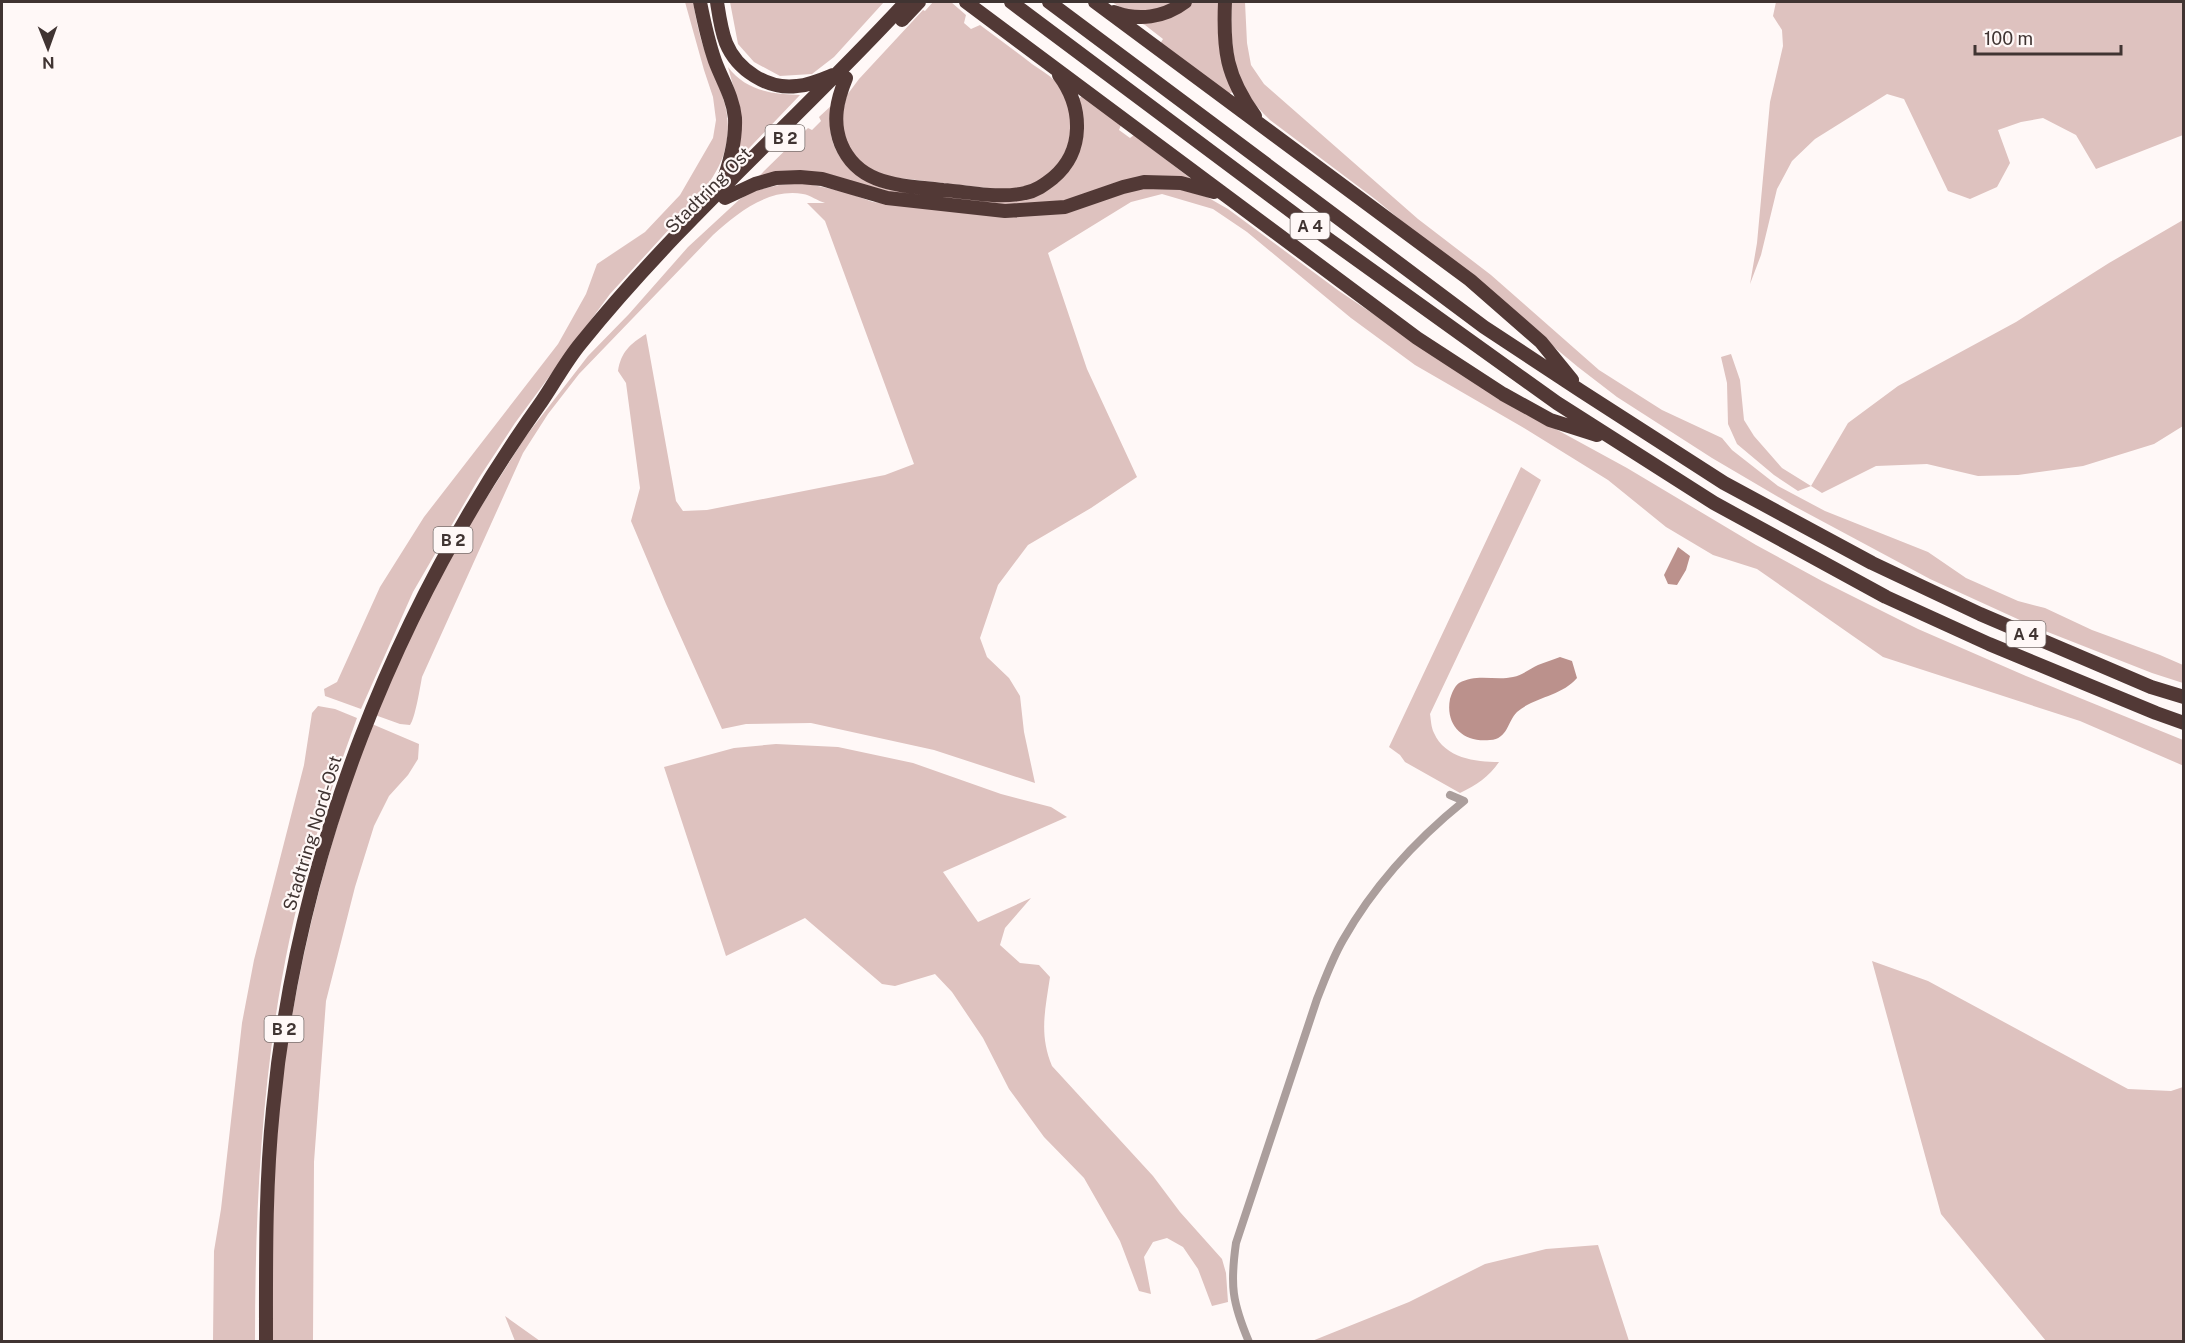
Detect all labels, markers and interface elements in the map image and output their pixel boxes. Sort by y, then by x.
north arrow [18,18,78,78]
scale bar [1975,18,2120,56]
text: 100 m [1984,28,2033,49]
text: N [42,53,55,72]
road number: B 2 [766,125,804,151]
street label: Stadtring Ost [661,143,755,237]
road number: A 4 [1290,213,1330,239]
road number: B 2 [434,527,472,553]
road number: A 4 [2006,621,2046,647]
street label: Stadtring Nord-Ost [278,753,346,913]
road number: B 2 [264,1016,304,1042]

